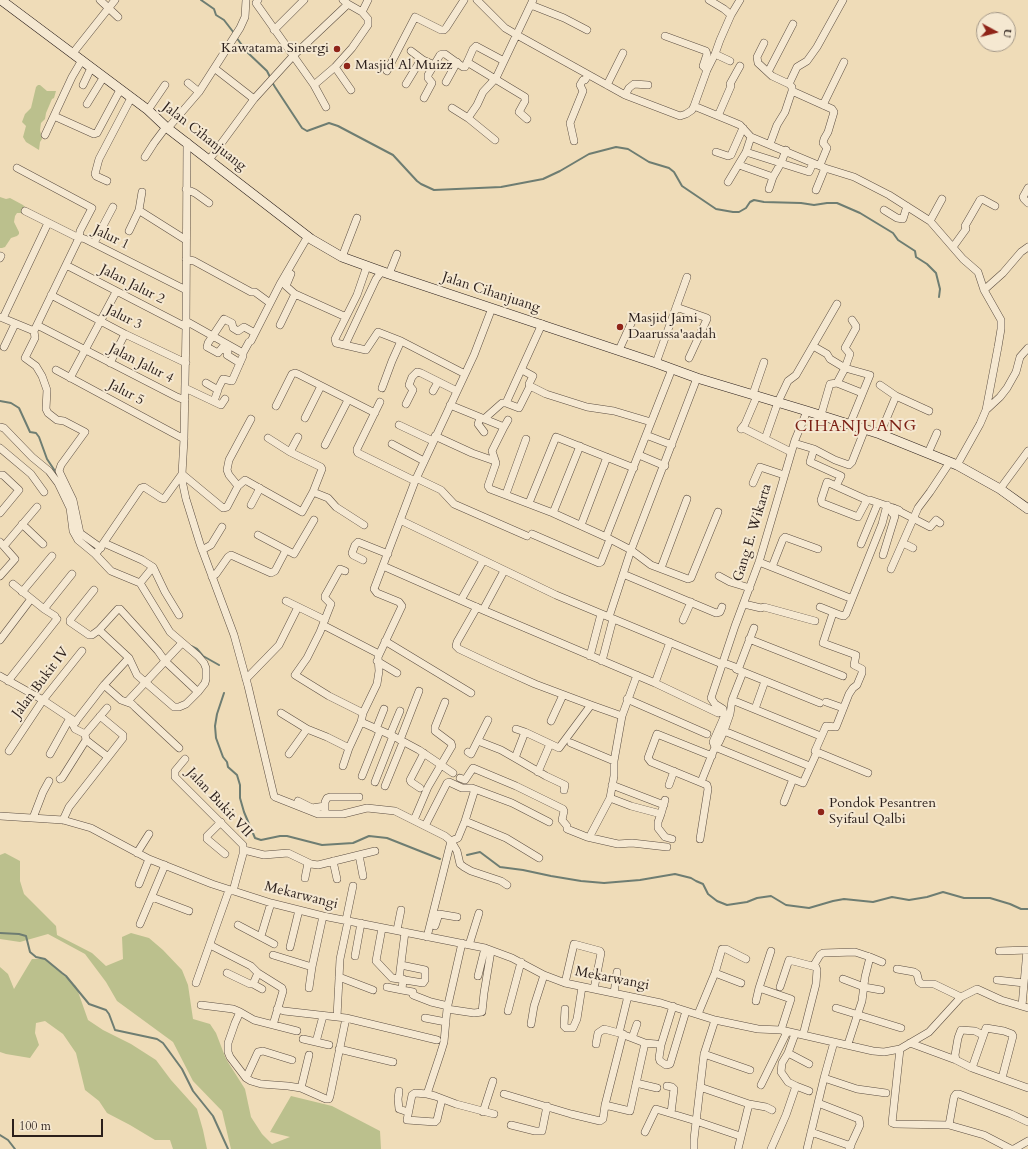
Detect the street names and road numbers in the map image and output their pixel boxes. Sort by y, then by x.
street label: Jalan Cihanjuang [159,99,249,175]
street label: Jalur 1 [90,222,132,254]
street label: Jalan Jalur 2 [97,262,167,308]
street label: Jalan Cihanjuang [440,269,542,317]
street label: Jalur 3 [103,302,145,334]
street label: Jalan Jalur 4 [106,341,176,387]
street label: Jalur 5 [105,377,147,409]
street label: Gang E. Wikarta [730,482,776,584]
street label: Jalan Bukit IV [9,644,73,722]
street label: Jalan Bukit VII [183,765,255,841]
street label: Mekarwangi [262,879,340,913]
street label: Mekarwangi [573,964,651,994]

